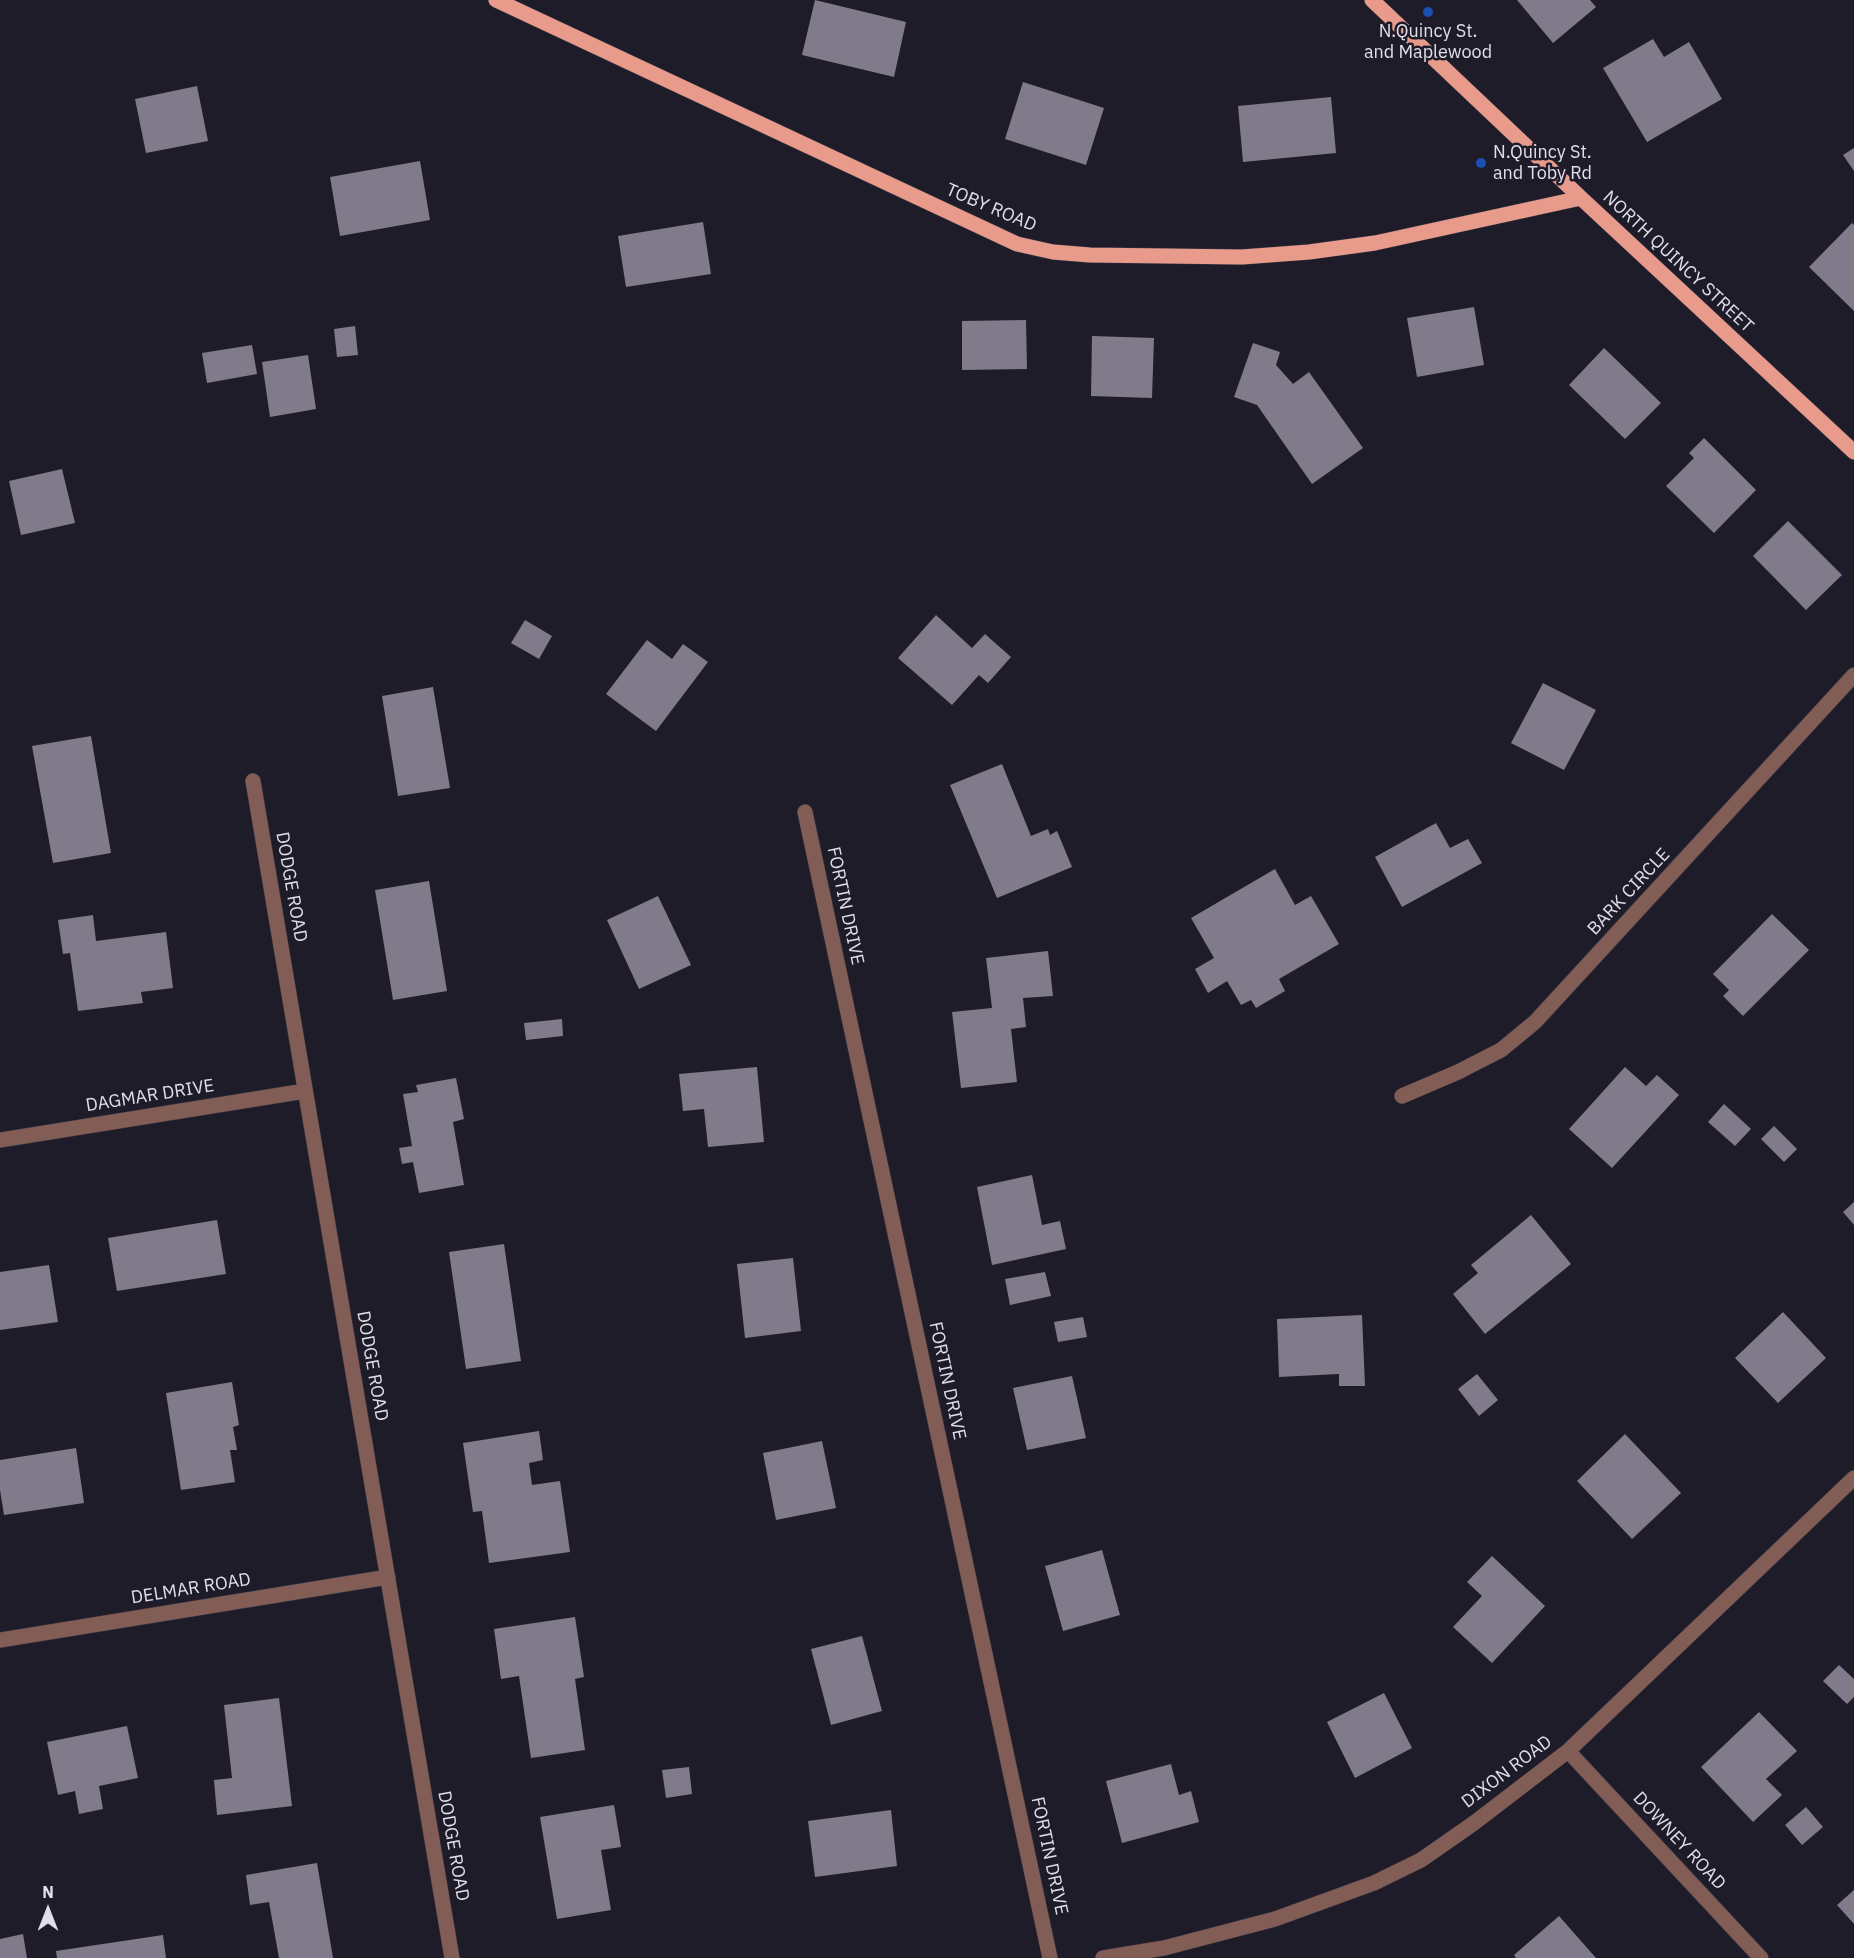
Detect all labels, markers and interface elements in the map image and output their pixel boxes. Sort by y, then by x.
marker: N.Quincy St. and Maplewood [1421,5,1435,19]
place label: N.Quincy St. and Maplewood [1364,21,1492,63]
place label: N.Quincy St. and Toby Rd [1493,142,1592,184]
marker: N.Quincy St. and Toby Rd [1474,156,1488,170]
street label: TOBY ROAD [942,179,1040,237]
street label: NORTH QUINCY STREET [1598,187,1758,337]
street label: DODGE ROAD [271,830,311,944]
street label: BARK CIRCLE [1583,844,1675,940]
street label: FORTIN DRIVE [822,845,868,967]
street label: DAGMAR DRIVE [84,1075,216,1117]
street label: DODGE ROAD [352,1309,392,1423]
street label: FORTIN DRIVE [924,1320,970,1442]
street label: DELMAR ROAD [130,1569,252,1609]
street label: DIXON ROAD [1458,1731,1556,1813]
street label: DOWNEY ROAD [1628,1788,1730,1894]
street label: DODGE ROAD [433,1789,473,1903]
street label: FORTIN DRIVE [1026,1795,1072,1917]
north arrow [18,1880,78,1940]
text: N [42,1882,54,1902]

